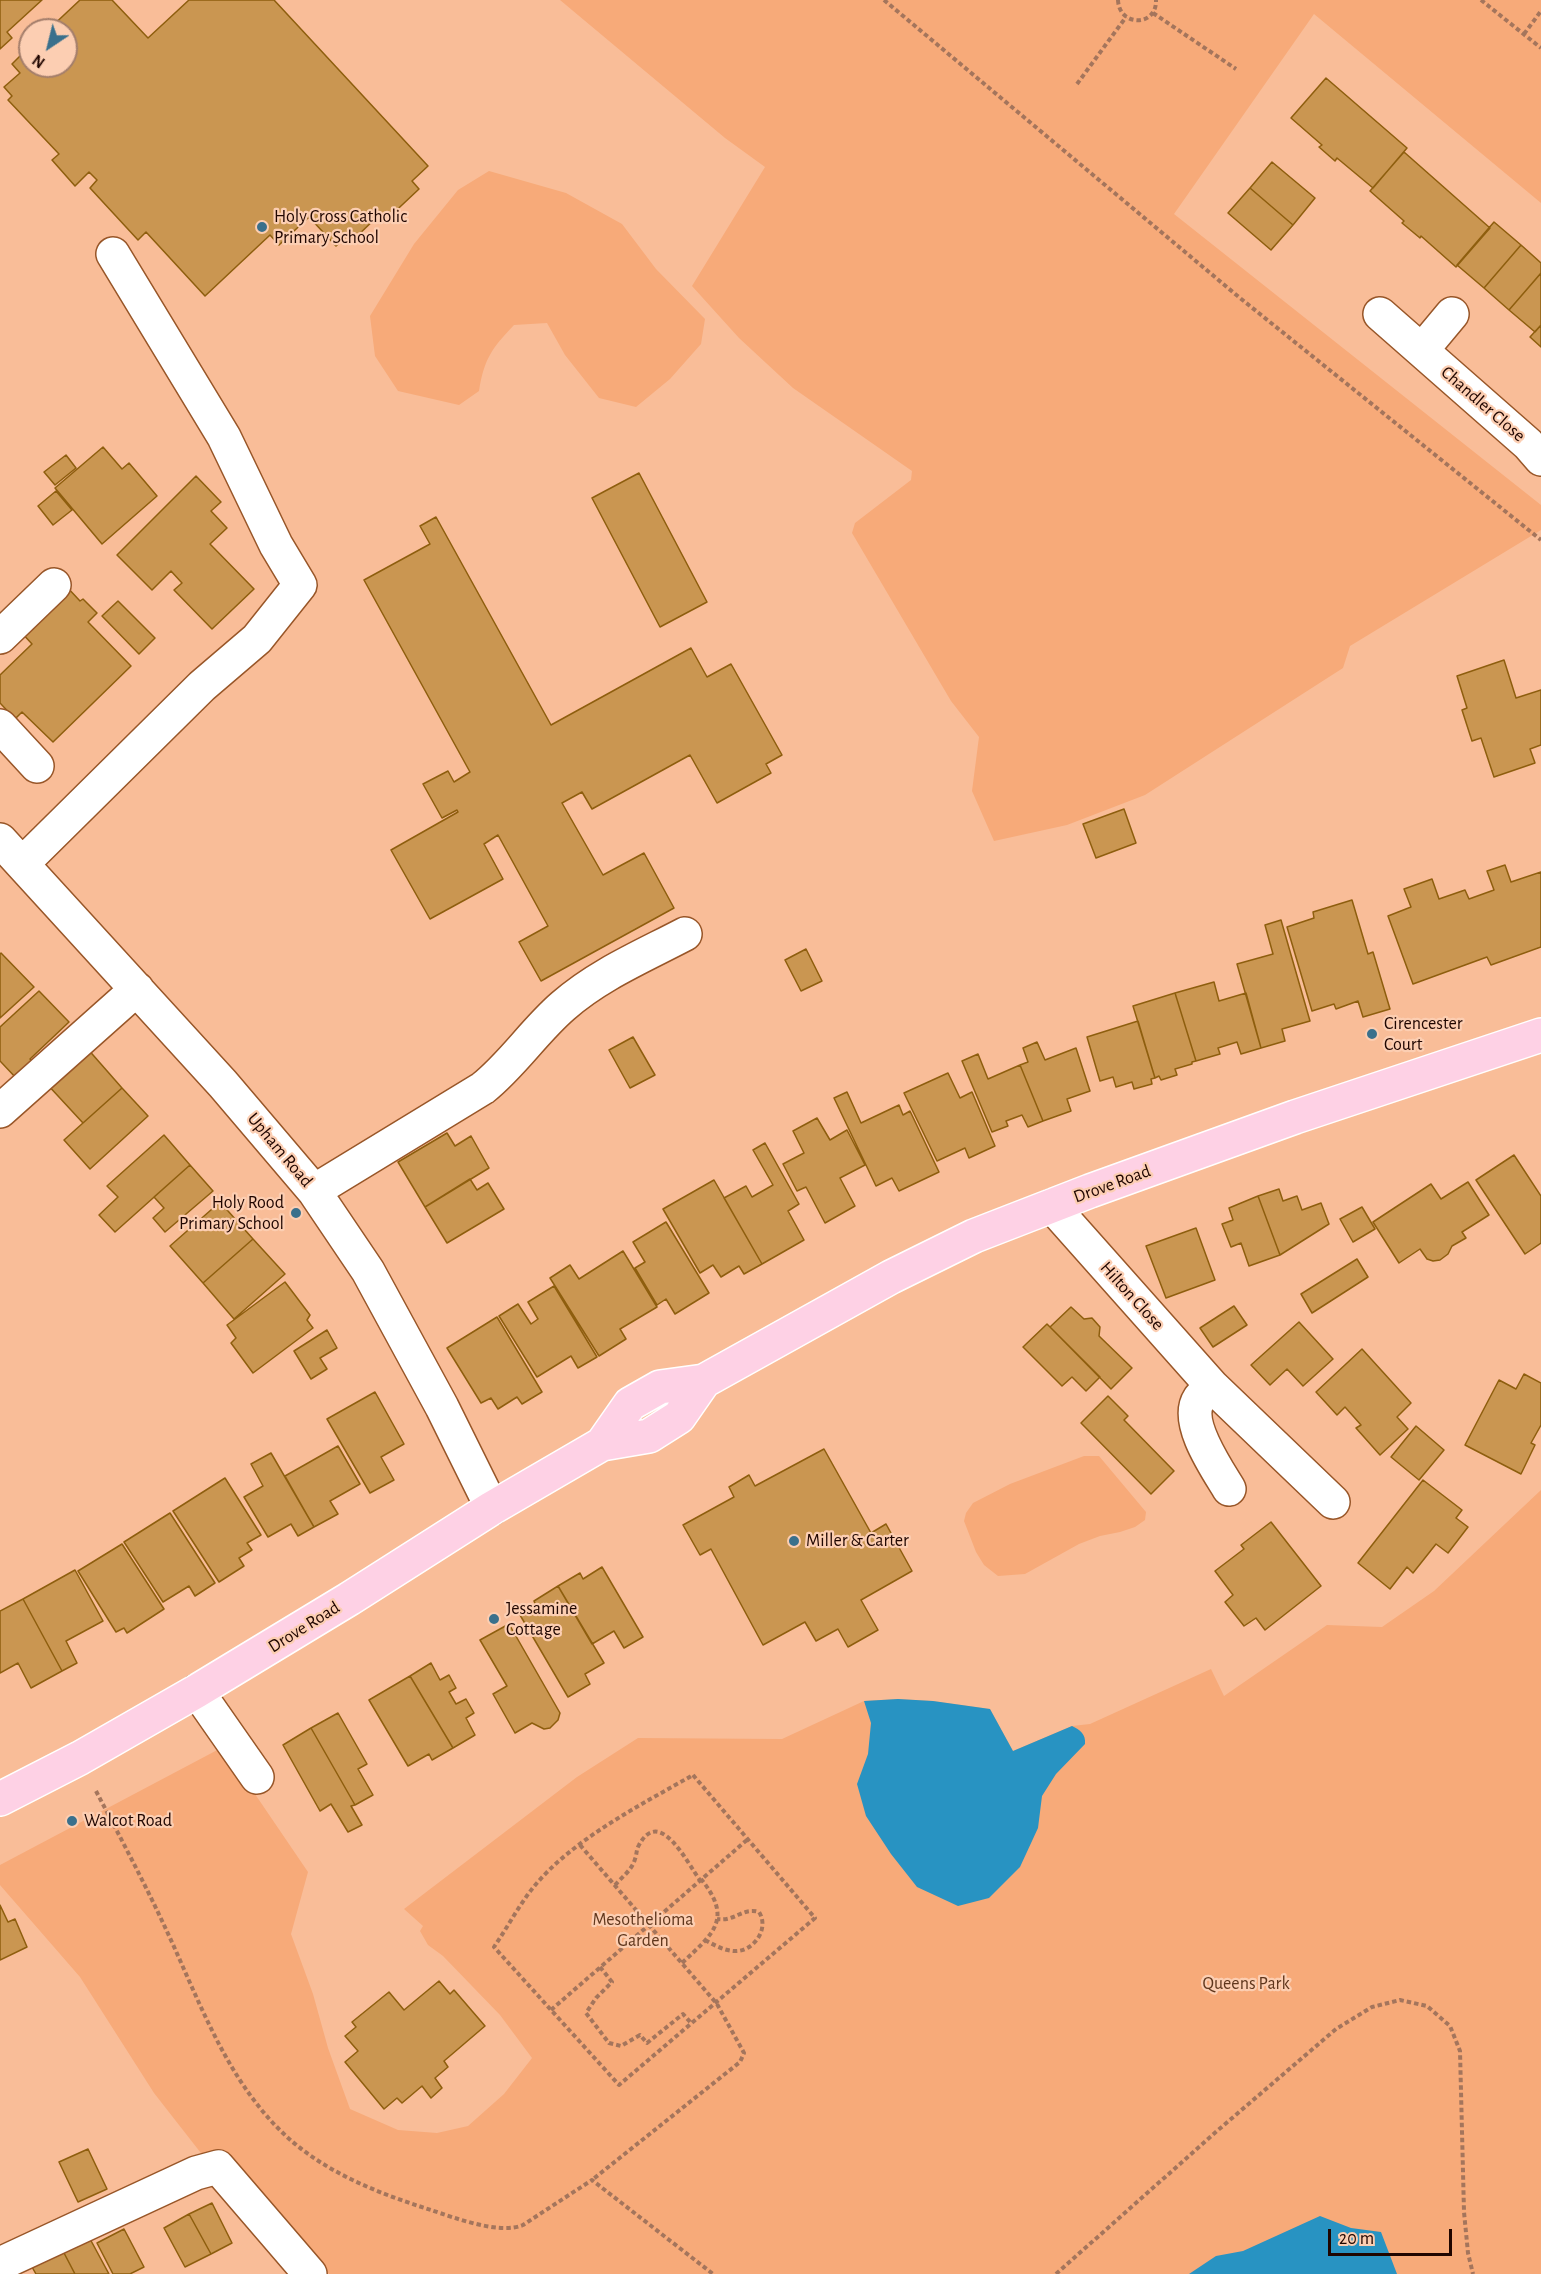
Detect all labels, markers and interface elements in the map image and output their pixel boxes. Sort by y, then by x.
north arrow [18,18,78,78]
text: N [30,51,48,71]
place label: Holy Cross Catholic Primary School [274,206,407,248]
marker: Holy Cross Catholic Primary School [255,220,269,234]
street label: Chandler Close [1436,362,1530,446]
place label: Cirencester Court [1384,1013,1463,1056]
marker: Cirencester Court [1365,1027,1379,1041]
street label: Upham Road [243,1108,317,1192]
street label: Drove Road [1071,1160,1153,1208]
place label: Holy Rood Primary School [179,1192,284,1234]
marker: Holy Rood Primary School [289,1206,303,1220]
street label: Hilton Close [1095,1257,1169,1335]
place label: Miller & Carter [806,1530,909,1552]
marker: Miller & Carter [787,1534,801,1548]
street label: Drove Road [264,1597,344,1657]
place label: Jessamine Cottage [506,1598,577,1640]
marker: Jessamine Cottage [487,1612,501,1626]
place label: Walcot Road [84,1810,172,1832]
marker: Walcot Road [65,1814,79,1828]
park label: Mesothelioma Garden [592,1909,694,1952]
park label: Queens Park [1202,1973,1290,1995]
scale bar [1331,2217,1456,2255]
text: 20 m [1339,2230,1374,2248]

